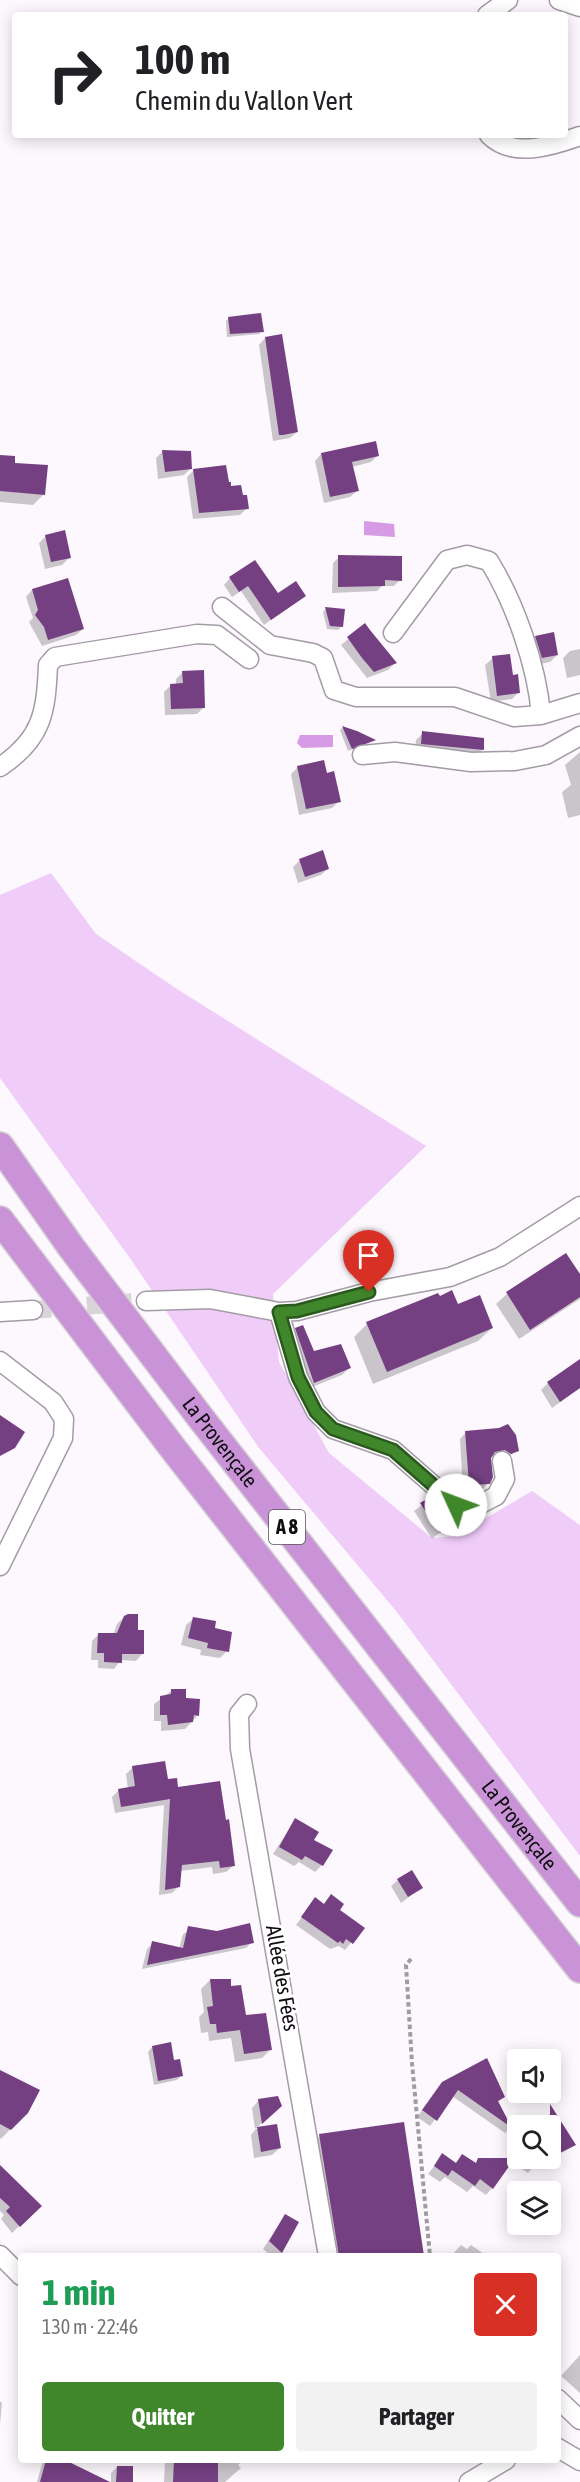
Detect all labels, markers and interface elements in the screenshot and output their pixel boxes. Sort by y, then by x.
text: 100 m [135,35,230,83]
icon: right [36,36,114,114]
text: Chemin du Vallon Vert [135,85,353,116]
pin [343,1230,394,1292]
icon: arrive [352,1239,385,1272]
street label: La Provençale [178,1392,263,1491]
position arrow [424,1473,488,1537]
road number: A 8 [269,1510,305,1544]
street label: La Provençale [477,1775,563,1874]
street label: Allée des Fées [262,1923,304,2033]
map controls [507,2049,561,2235]
button: sound [507,2049,561,2103]
button: search [507,2115,561,2169]
button: layers [507,2181,561,2235]
text: 1 min [42,2271,116,2313]
button: close [474,2273,537,2336]
text: 130 m · 22:46 [42,2315,138,2338]
button: Quitter [42,2382,284,2451]
button: Partager [296,2382,537,2451]

